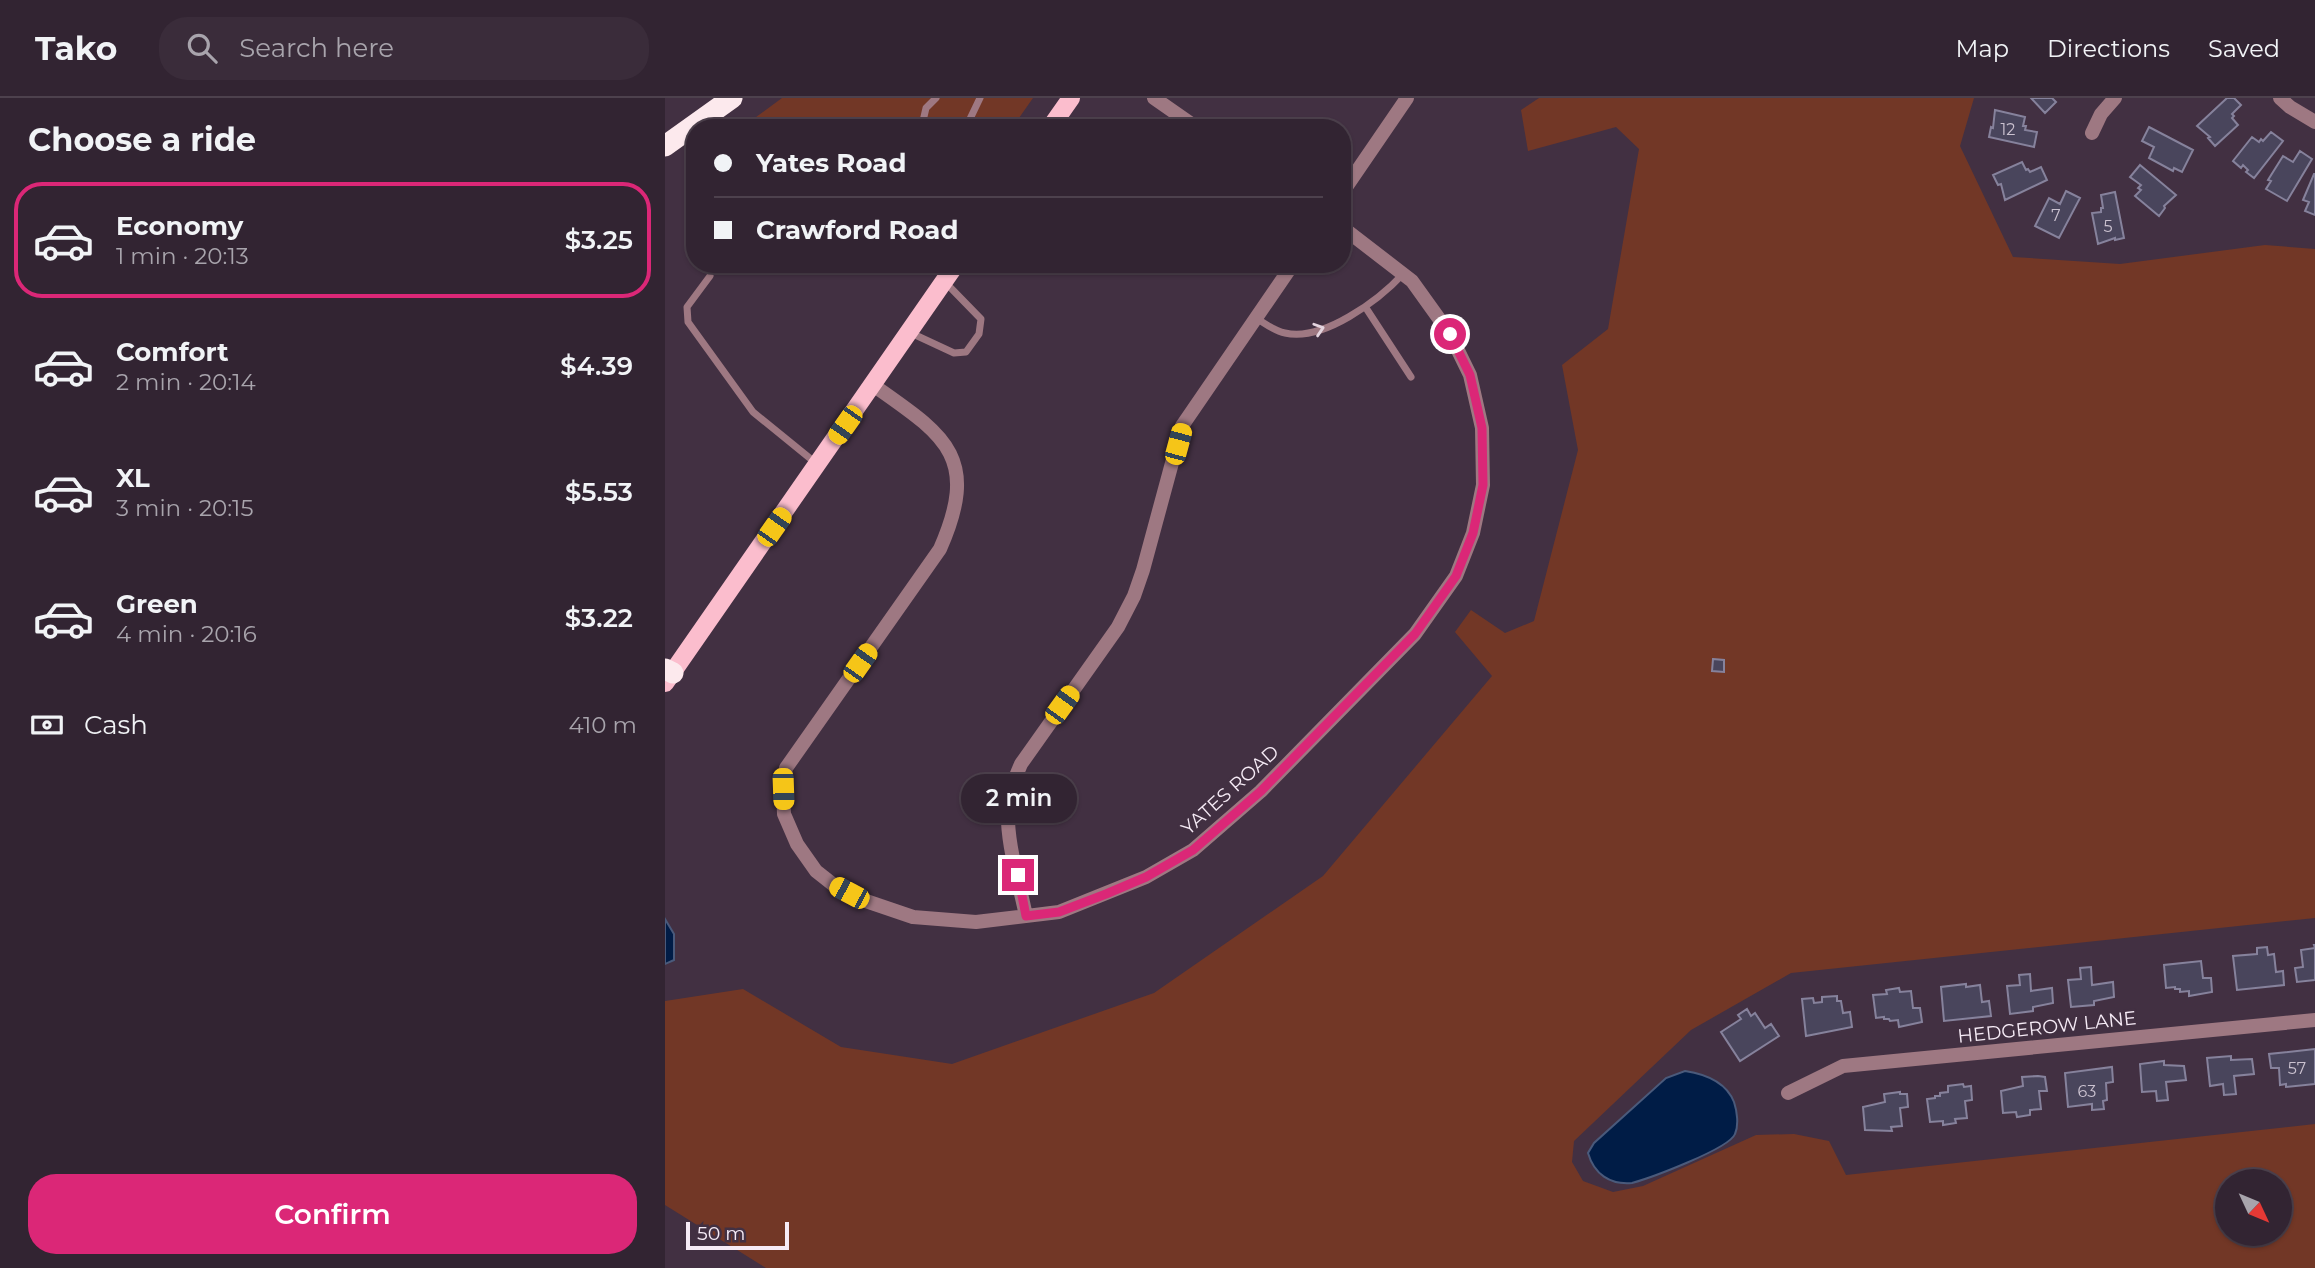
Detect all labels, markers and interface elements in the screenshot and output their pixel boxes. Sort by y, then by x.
search box [159,17,649,80]
text: Tako [35,28,117,68]
icon: search [183,29,221,67]
text: Search here [239,32,394,64]
text: Map [1956,34,2009,63]
text: Directions [2047,34,2170,63]
text: Saved [2208,34,2280,63]
text: Choose a ride [28,120,256,159]
house number: 12 [2001,120,2015,139]
text: Yates Road [756,147,906,179]
house number: 7 [2051,206,2061,225]
icon: car [32,209,95,272]
text: Economy [116,210,243,242]
text: Crawford Road [756,214,958,246]
house number: 5 [2103,217,2113,236]
text: $3.25 [565,224,633,256]
text: 1 min · 20:13 [116,242,249,270]
route start [1434,318,1466,350]
one-way arrow [1312,322,1324,337]
icon: car [32,335,95,398]
text: Comfort [116,336,228,368]
text: $4.39 [560,350,633,382]
text: 2 min · 20:14 [116,368,256,396]
car [825,402,866,448]
car [1163,421,1194,467]
icon: car [32,461,95,524]
text: XL [116,462,150,494]
text: $5.53 [565,476,633,508]
text: 3 min · 20:15 [116,494,253,522]
car [754,504,795,550]
icon: car [32,587,95,650]
text: Green [116,588,198,620]
text: $3.22 [565,602,633,634]
text: 4 min · 20:16 [116,620,257,648]
car [840,640,881,686]
car [1042,682,1083,728]
icon: cash [28,706,66,744]
text: Cash [84,709,148,741]
text: 410 m [568,711,637,739]
street label: YATES ROAD [1177,740,1283,840]
car [772,768,795,810]
callout: 2 min [960,774,1076,822]
text: 2 min [986,784,1052,812]
route end [1002,859,1034,891]
car [826,874,873,912]
street label: HEDGEROW LANE [1956,1006,2138,1048]
house number: 57 [2288,1059,2306,1078]
house number: 63 [2078,1082,2096,1101]
north arrow [2215,1169,2293,1246]
map controls [2215,1169,2292,1246]
button: Confirm [28,1174,637,1254]
scale bar [686,1219,789,1251]
text: 50 m [697,1222,745,1245]

